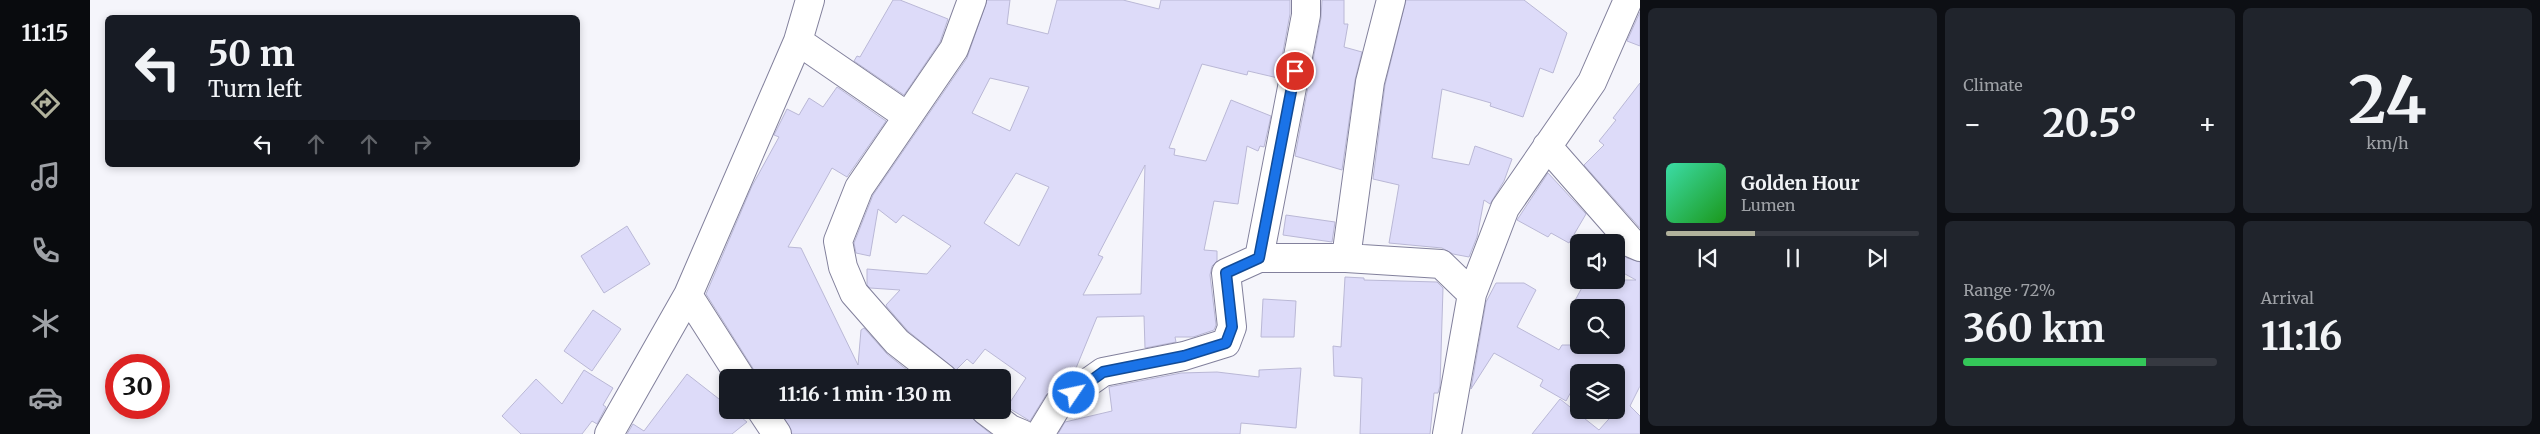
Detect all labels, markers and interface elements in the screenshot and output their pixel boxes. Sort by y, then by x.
text: 11:15 [22,19,68,47]
text: 50 m [208,32,295,76]
icon: left [125,35,190,100]
pin [1274,50,1316,92]
icon: arrive [1281,57,1309,85]
text: 24 [2348,59,2426,141]
text: Turn left [208,75,302,103]
text: Climate [1963,75,2023,95]
icon: directions [28,86,63,121]
text: 20.5° [2043,100,2137,147]
text: − [1963,106,1982,142]
text: + [2198,106,2217,142]
icon: left [249,130,277,158]
icon: ahead [302,130,330,158]
icon: ahead [355,130,383,158]
icon: right [408,130,436,158]
text: km/h [2366,133,2409,153]
icon: music [28,159,63,194]
text: Golden Hour [1741,171,1860,195]
text: Lumen [1741,195,1795,215]
icon: phone [28,233,63,268]
map controls [1570,234,1625,419]
button: sound [1570,234,1625,289]
icon: previous [1694,244,1722,272]
icon: pause [1779,244,1807,272]
icon: next [1863,244,1891,272]
text: Range · 72% [1963,280,2055,300]
text: Arrival [2261,288,2314,308]
button: search [1570,299,1625,354]
text: 360 km [1963,305,2105,352]
icon: climate [28,306,63,341]
text: 11:16 [2261,313,2342,360]
speed limit sign: 30 [105,354,170,419]
button: layers [1570,364,1625,419]
position arrow [1047,366,1099,418]
icon: car [28,380,63,415]
text: 11:16 · 1 min · 130 m [779,382,951,406]

